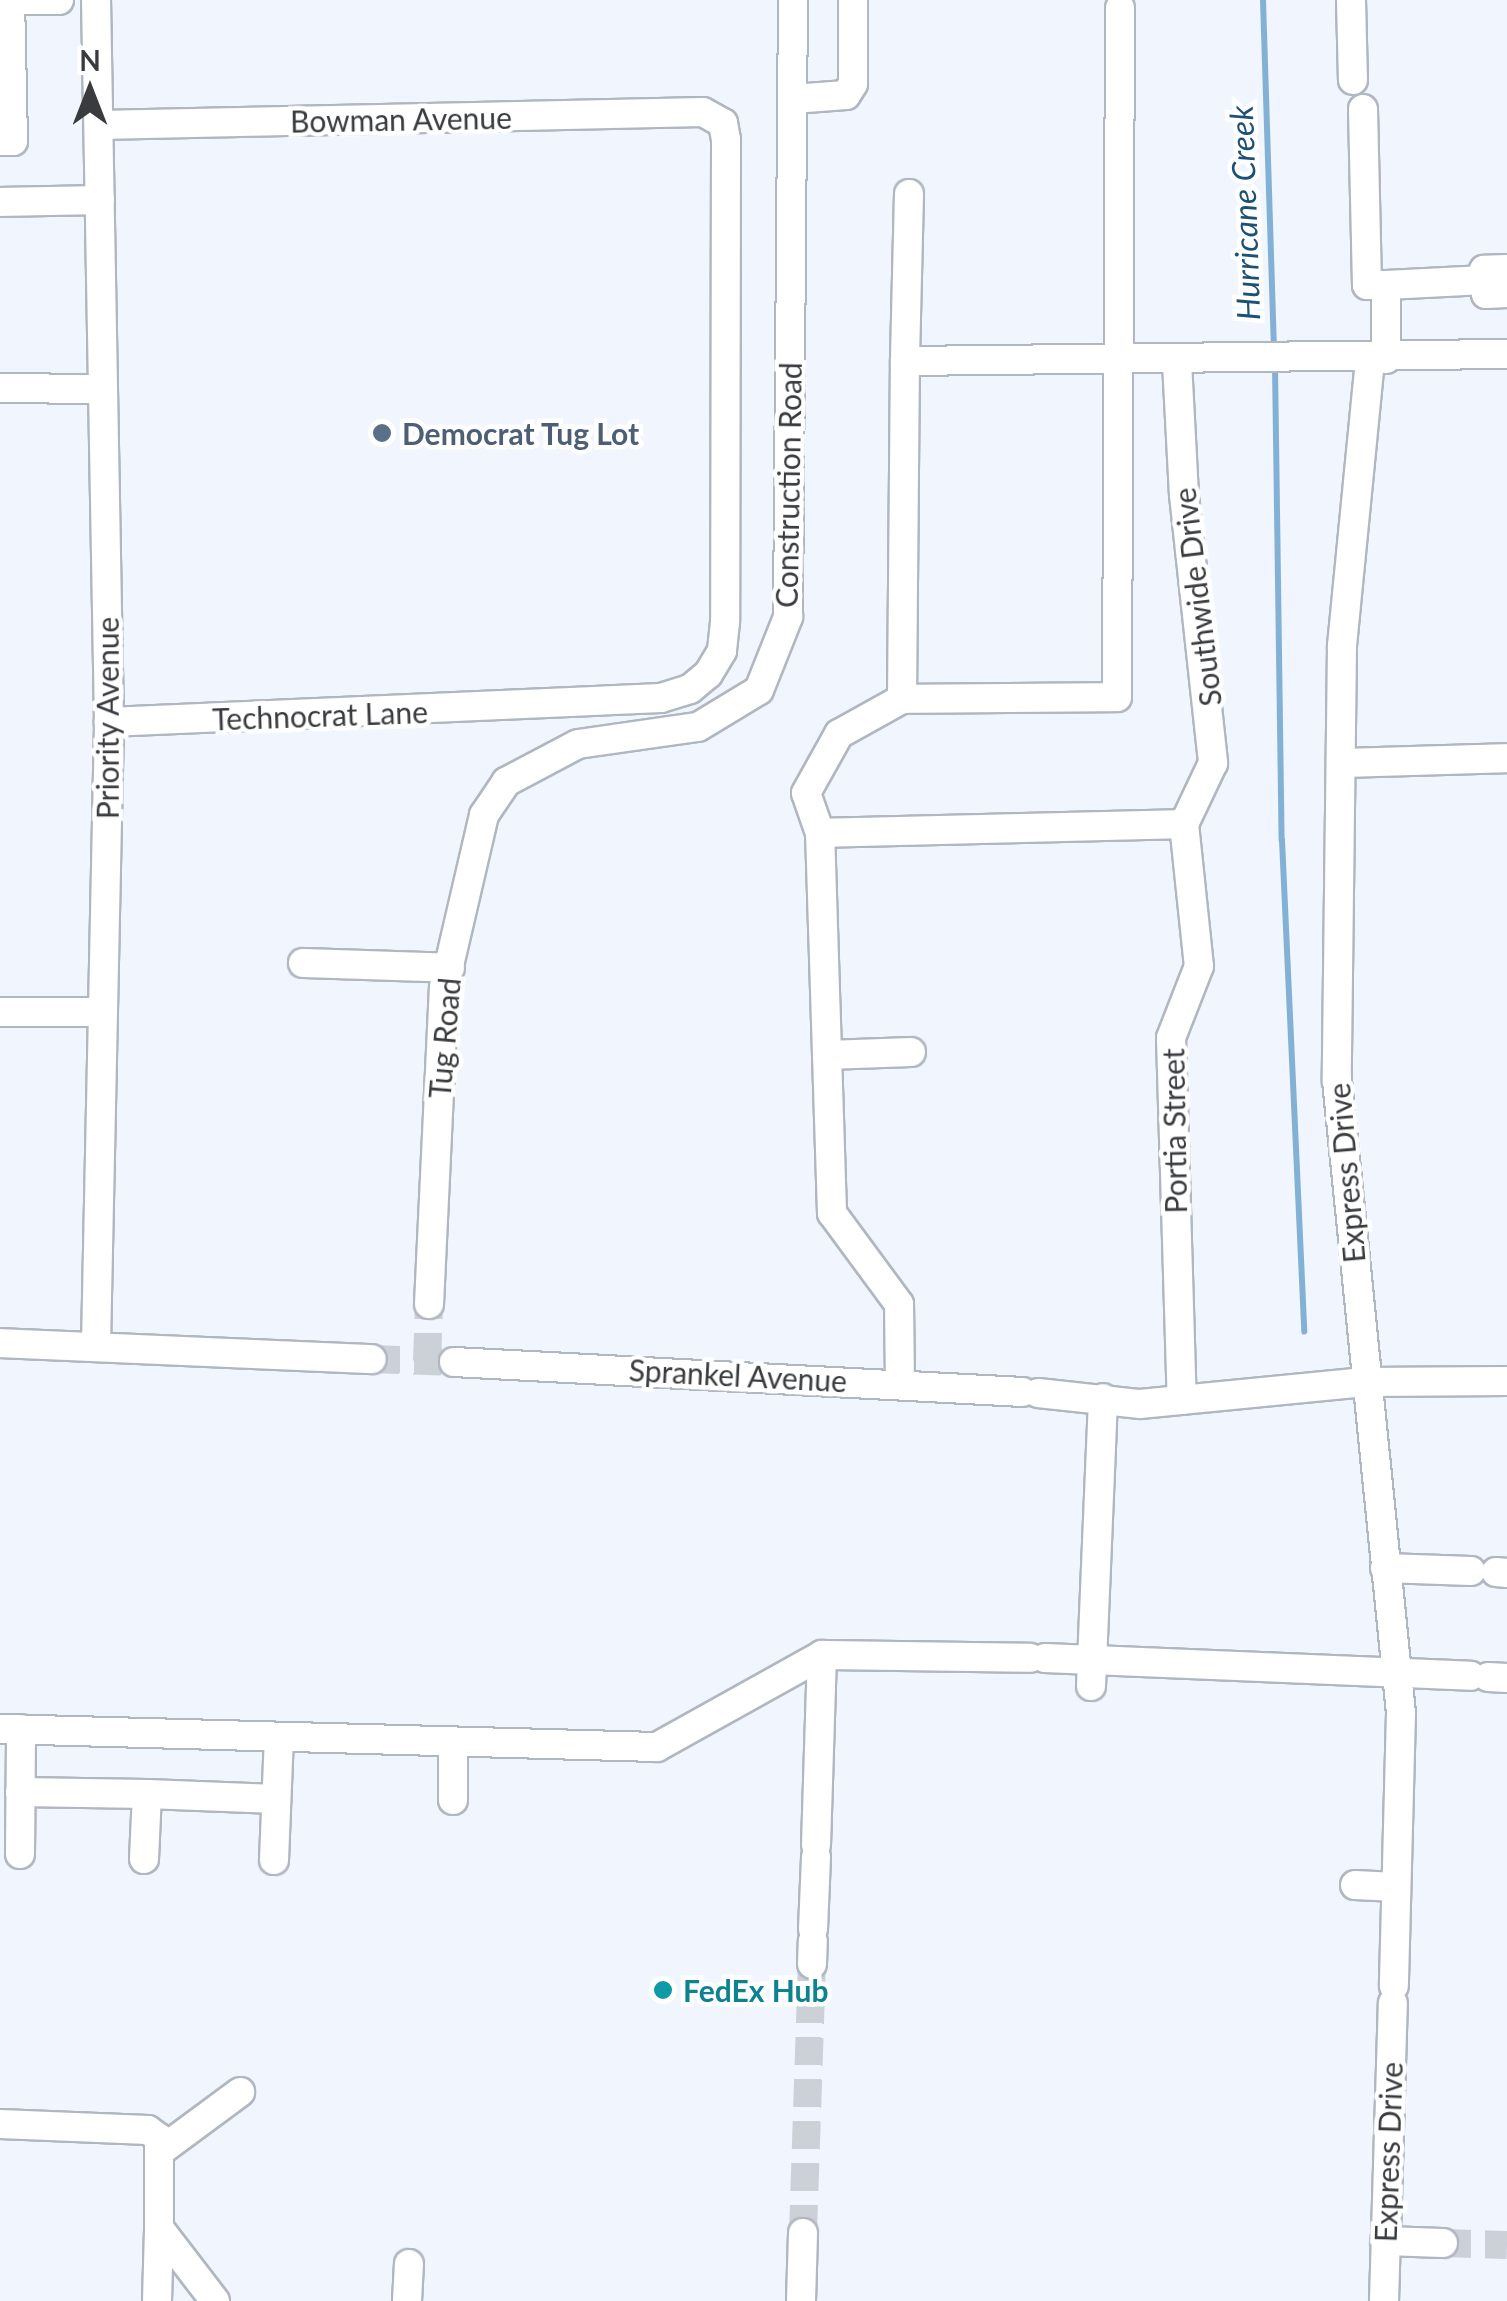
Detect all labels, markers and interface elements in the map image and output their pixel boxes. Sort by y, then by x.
north arrow [40,40,140,140]
text: N [79,43,101,77]
street label: Bowman Avenue [289,99,513,139]
water label: Hurricane Creek [1222,105,1268,321]
street label: Construction Road [768,362,808,608]
place label: Democrat Tug Lot [402,415,640,451]
marker: Democrat Tug Lot [371,422,393,444]
street label: Southwide Drive [1166,486,1228,708]
street label: Priority Avenue [89,616,125,820]
street label: Technocrat Lane [212,693,428,737]
street label: Tug Road [421,976,467,1100]
street label: Portia Street [1155,1048,1193,1214]
street label: Express Drive [1320,1082,1372,1264]
street label: Sprankel Avenue [628,1351,848,1399]
place label: FedEx Hub [683,1972,828,2008]
marker: FedEx Hub [652,1979,674,2001]
street label: Express Drive [1367,2061,1409,2243]

